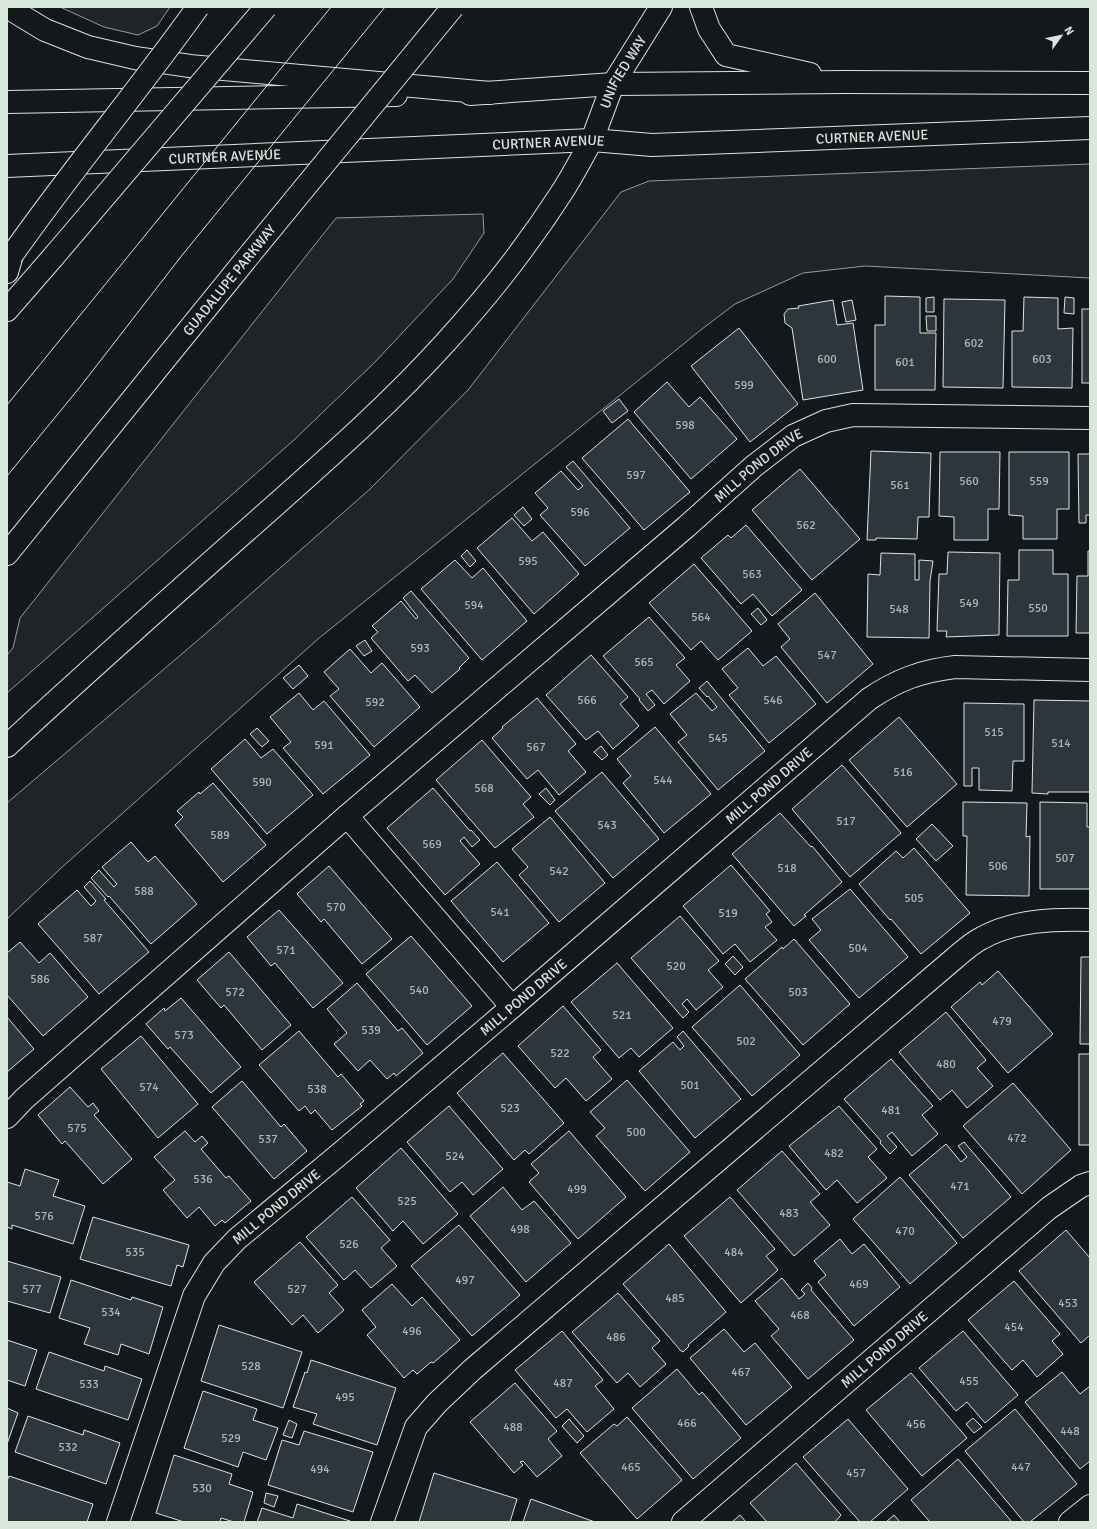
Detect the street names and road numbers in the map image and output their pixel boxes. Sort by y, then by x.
street label: UNIFIED WAY [597,33,650,111]
street label: CURTNER AVENUE [815,126,929,148]
street label: CURTNER AVENUE [492,132,605,153]
street label: CURTNER AVENUE [168,146,281,168]
street label: GUADALUPE PARKWAY [179,221,279,339]
street label: MILL POND DRIVE [711,425,805,507]
street label: MILL POND DRIVE [722,744,816,828]
street label: MILL POND DRIVE [477,955,571,1040]
street label: MILL POND DRIVE [229,1166,324,1248]
street label: MILL POND DRIVE [837,1308,932,1392]

